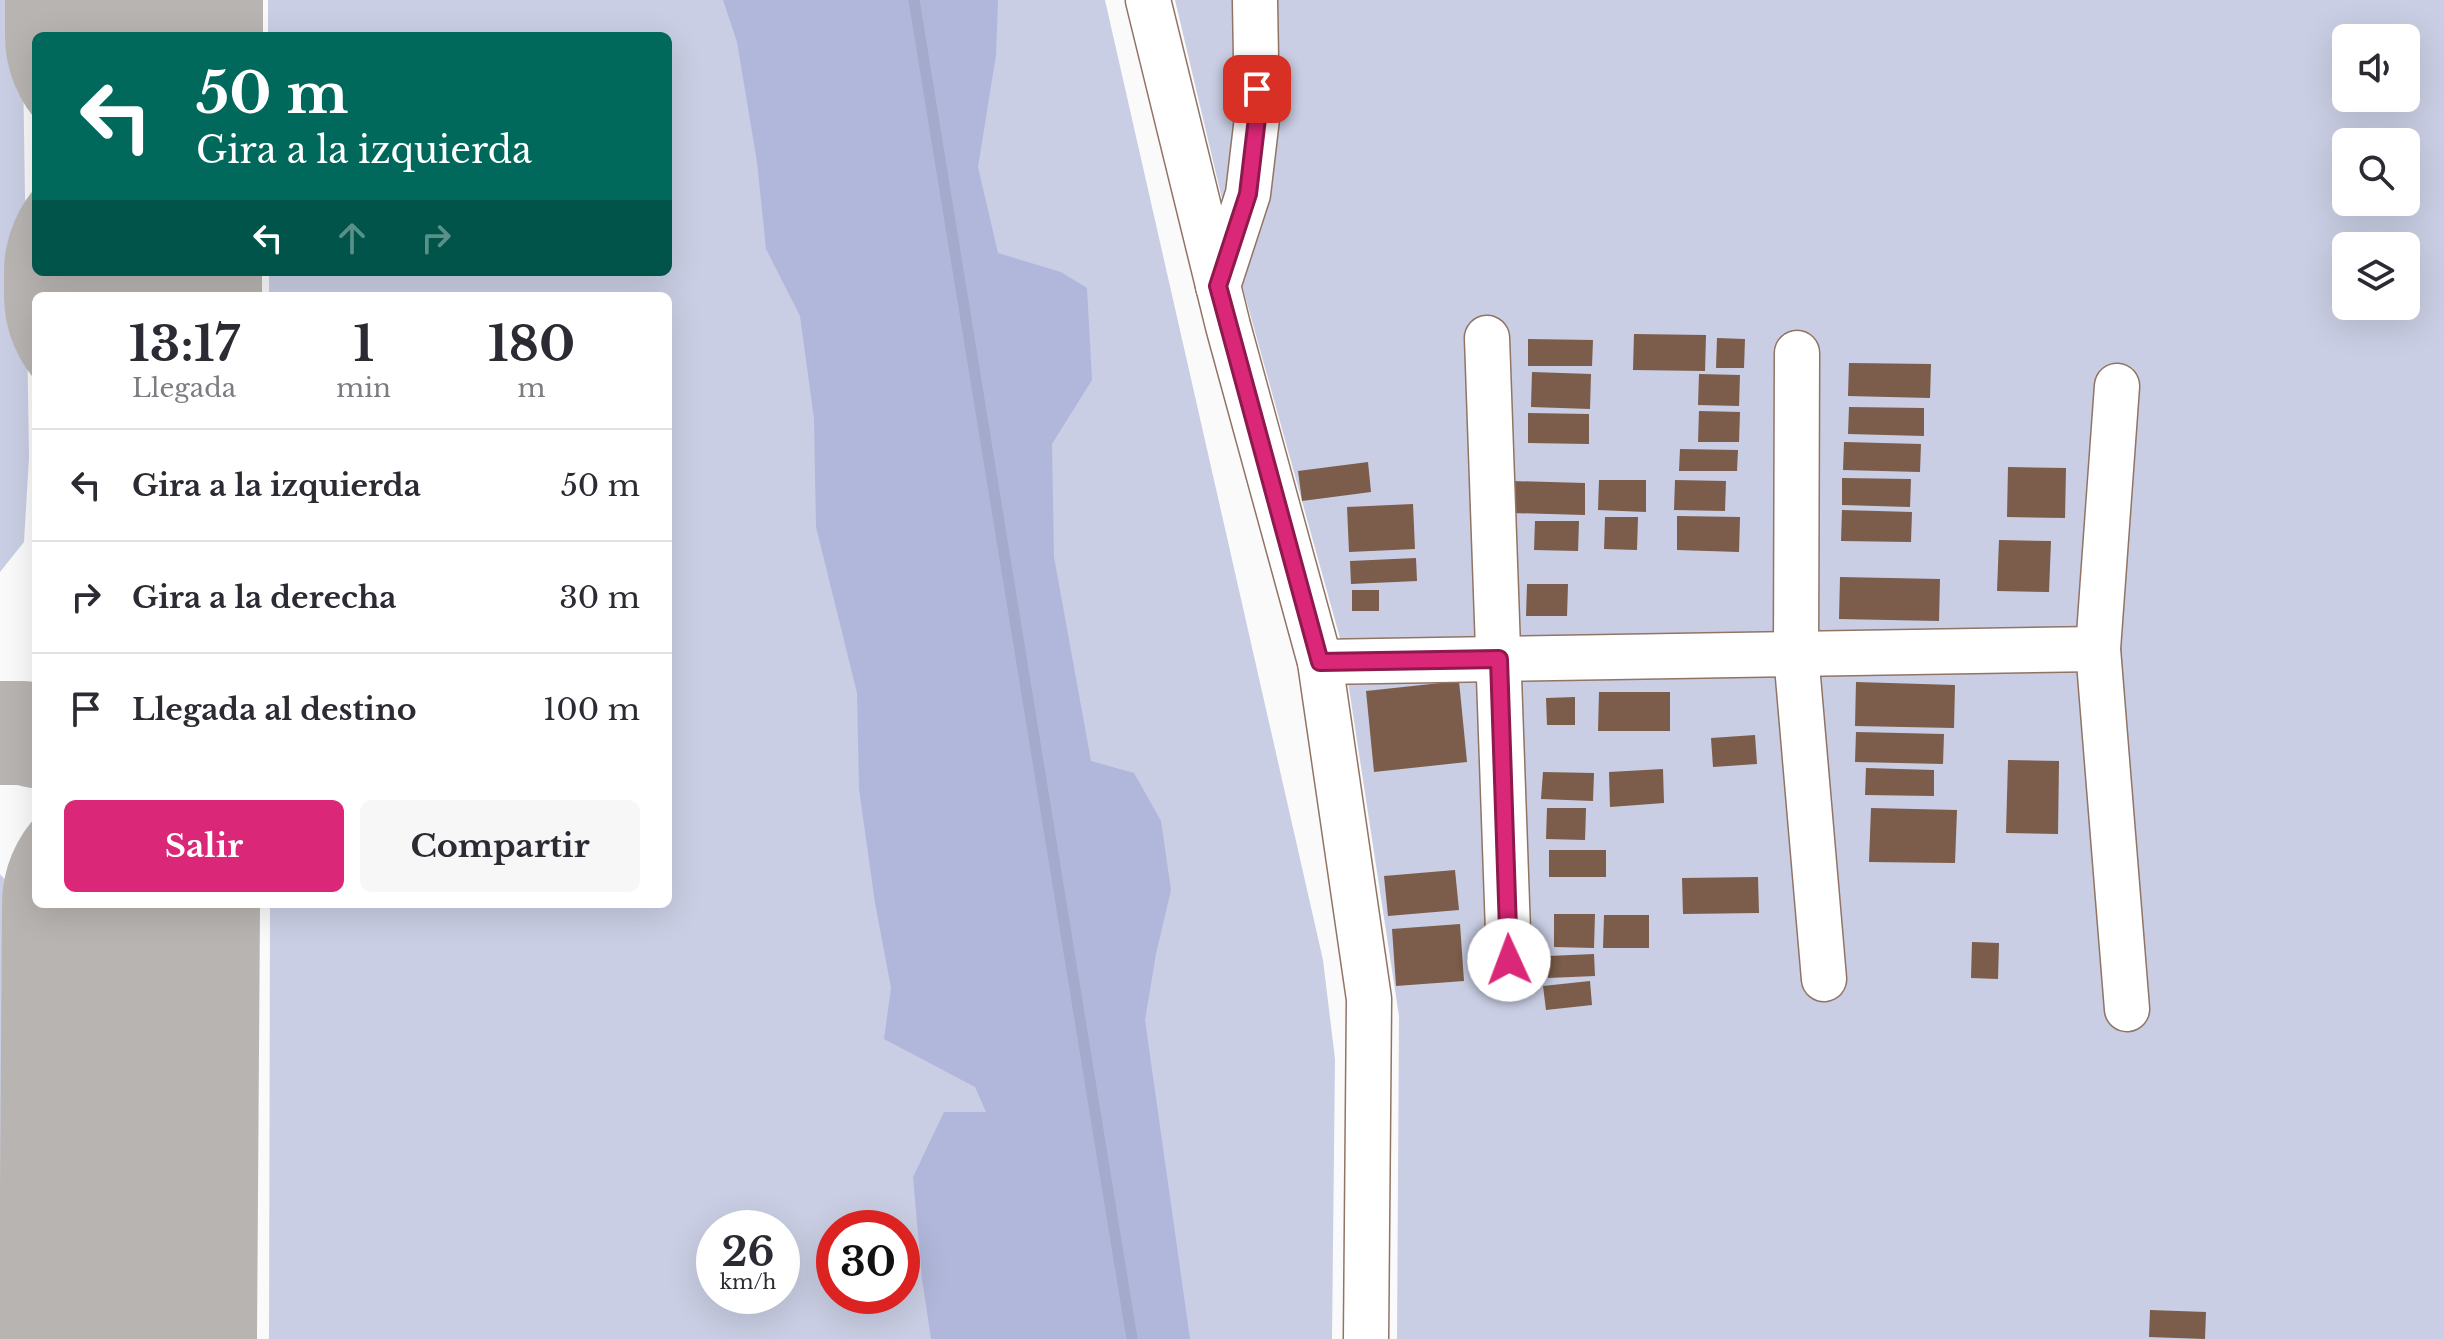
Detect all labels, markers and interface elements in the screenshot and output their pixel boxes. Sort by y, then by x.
map controls [2332,24,2420,320]
button: sound [2332,24,2420,112]
pin [1223,55,1291,123]
text: 50 m [196,59,348,128]
icon: left [64,64,168,168]
icon: arrive [1235,67,1279,111]
text: Gira a la izquierda [196,128,532,173]
button: search [2332,128,2420,216]
icon: left [246,216,290,260]
icon: ahead [330,216,374,260]
icon: right [414,216,458,260]
button: layers [2332,232,2420,320]
text: 13:17 [129,314,240,374]
text: 1 [353,314,374,374]
text: 180 [488,314,575,374]
text: Llegada [132,372,236,404]
text: min [336,372,391,404]
text: m [518,372,545,404]
icon: left [64,463,108,507]
text: Gira a la izquierda [132,467,421,504]
text: 50 m [561,467,640,504]
icon: right [64,575,108,619]
text: Gira a la derecha [132,579,397,616]
text: 30 m [559,579,640,616]
icon: arrive [64,687,108,731]
text: Llegada al destino [132,691,417,728]
text: 100 m [543,691,640,728]
button: Salir [64,800,344,892]
button: Compartir [360,800,640,892]
position arrow [1467,918,1551,1002]
speed limit sign: 30 [816,1210,920,1314]
text: 26 [722,1227,775,1277]
text: km/h [720,1270,776,1294]

